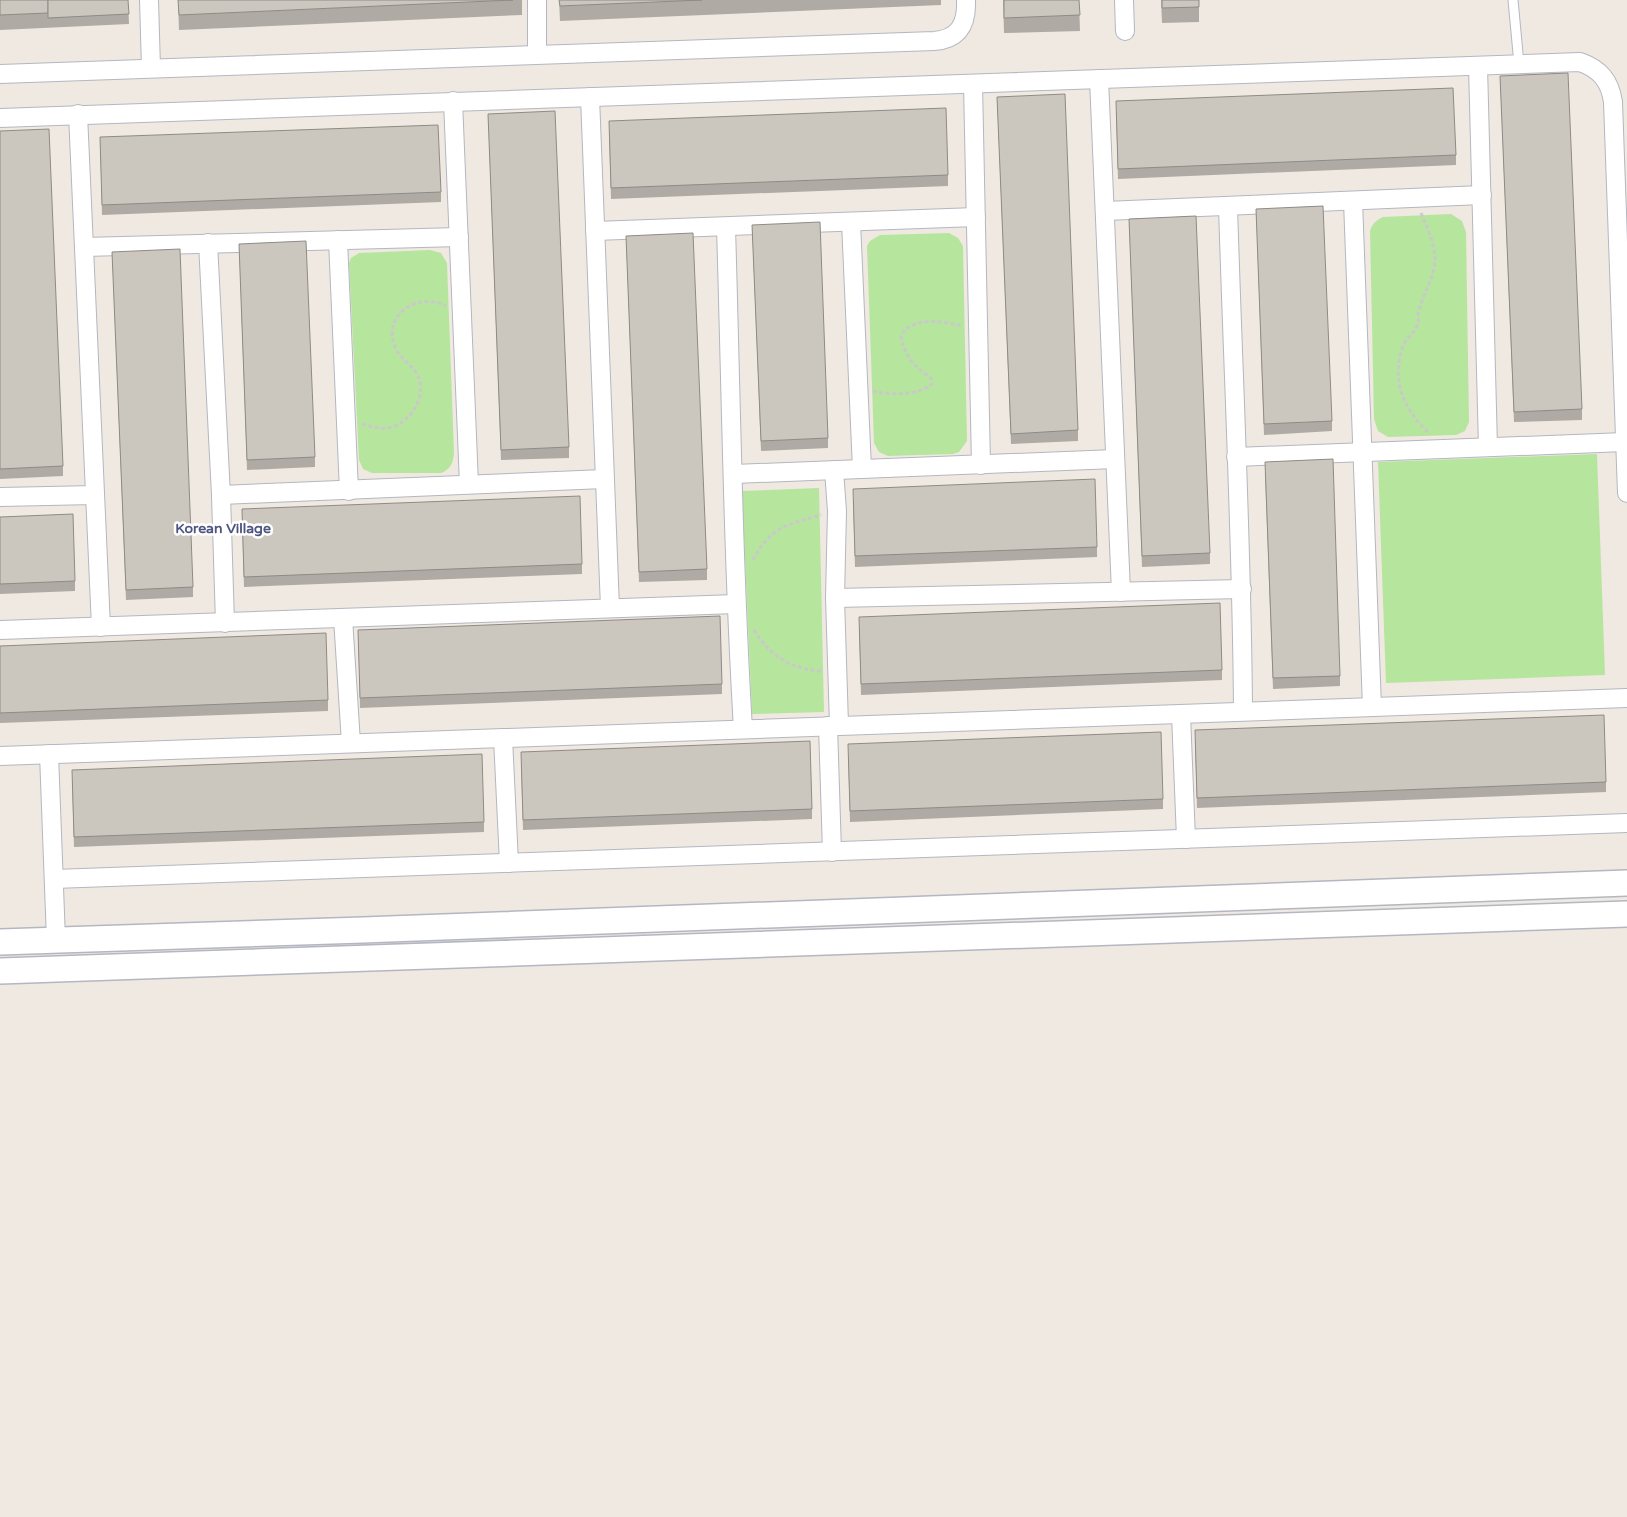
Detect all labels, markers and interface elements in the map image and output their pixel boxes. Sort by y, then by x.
district label: Korean Village [175,520,271,537]

